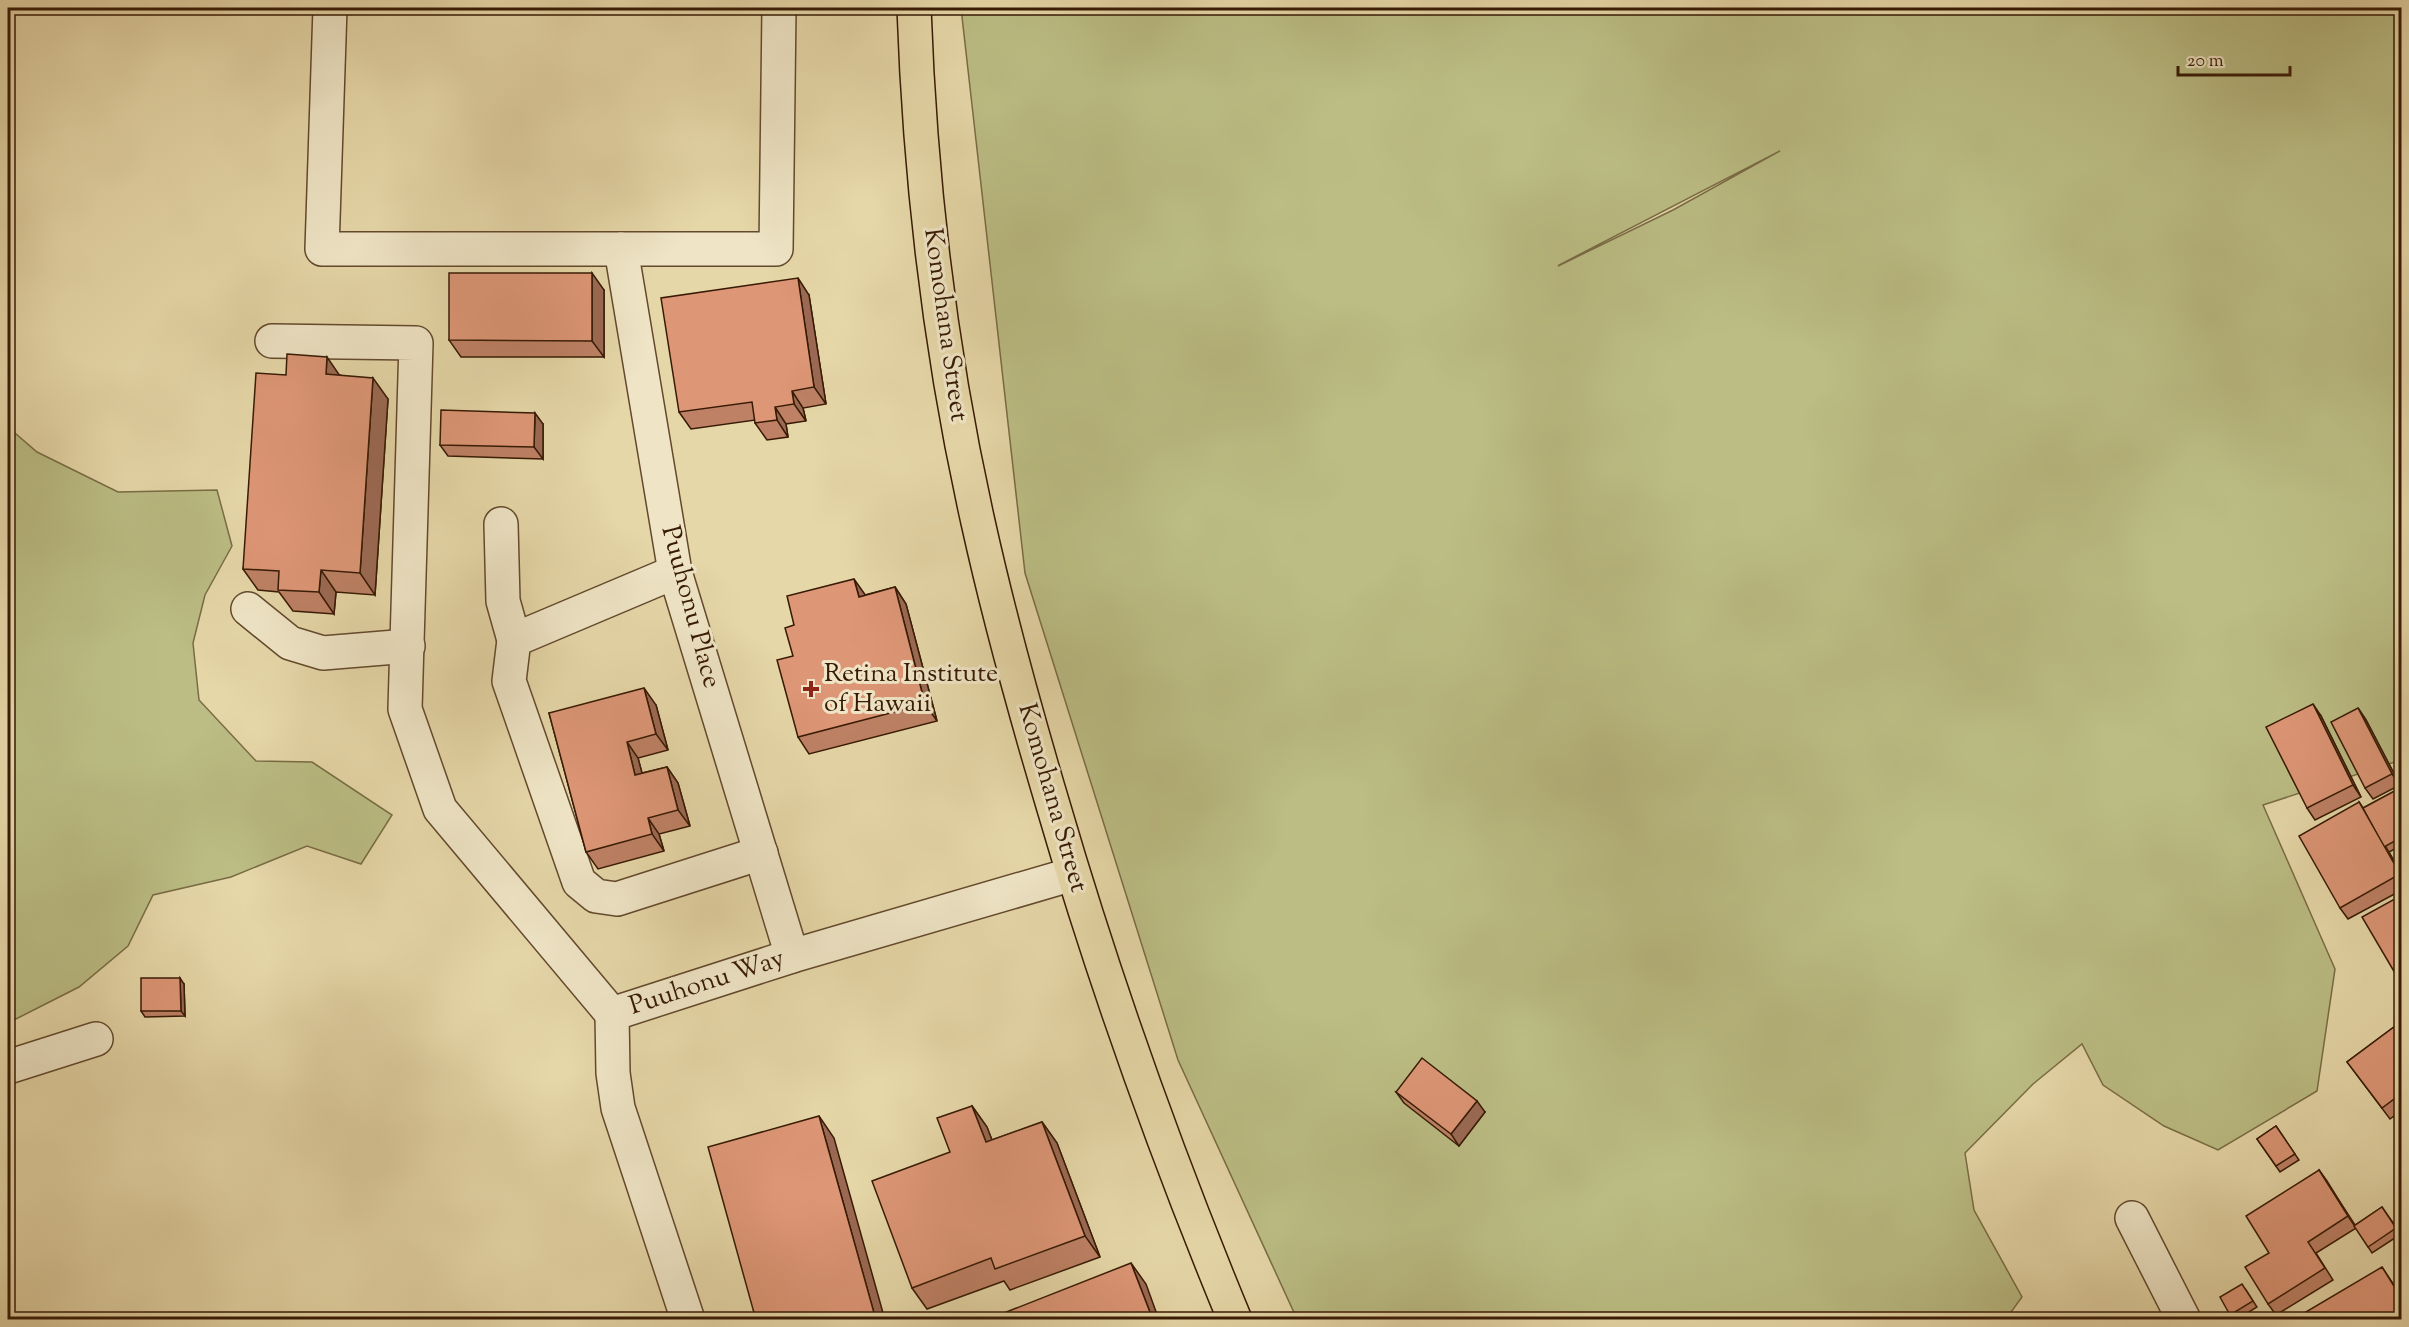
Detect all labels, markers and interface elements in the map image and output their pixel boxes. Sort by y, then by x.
scale bar [2178,39,2290,77]
text: 20 m [2187,49,2224,75]
street label: Komohana Street [913,226,977,424]
street label: Puuhonu Place [651,522,729,692]
place label: Retina Institute of Hawaii [824,656,998,723]
marker: Retina Institute of Hawaii [802,680,820,698]
street label: Komohana Street [1007,699,1097,897]
street label: Puuhonu Way [625,941,789,1025]

